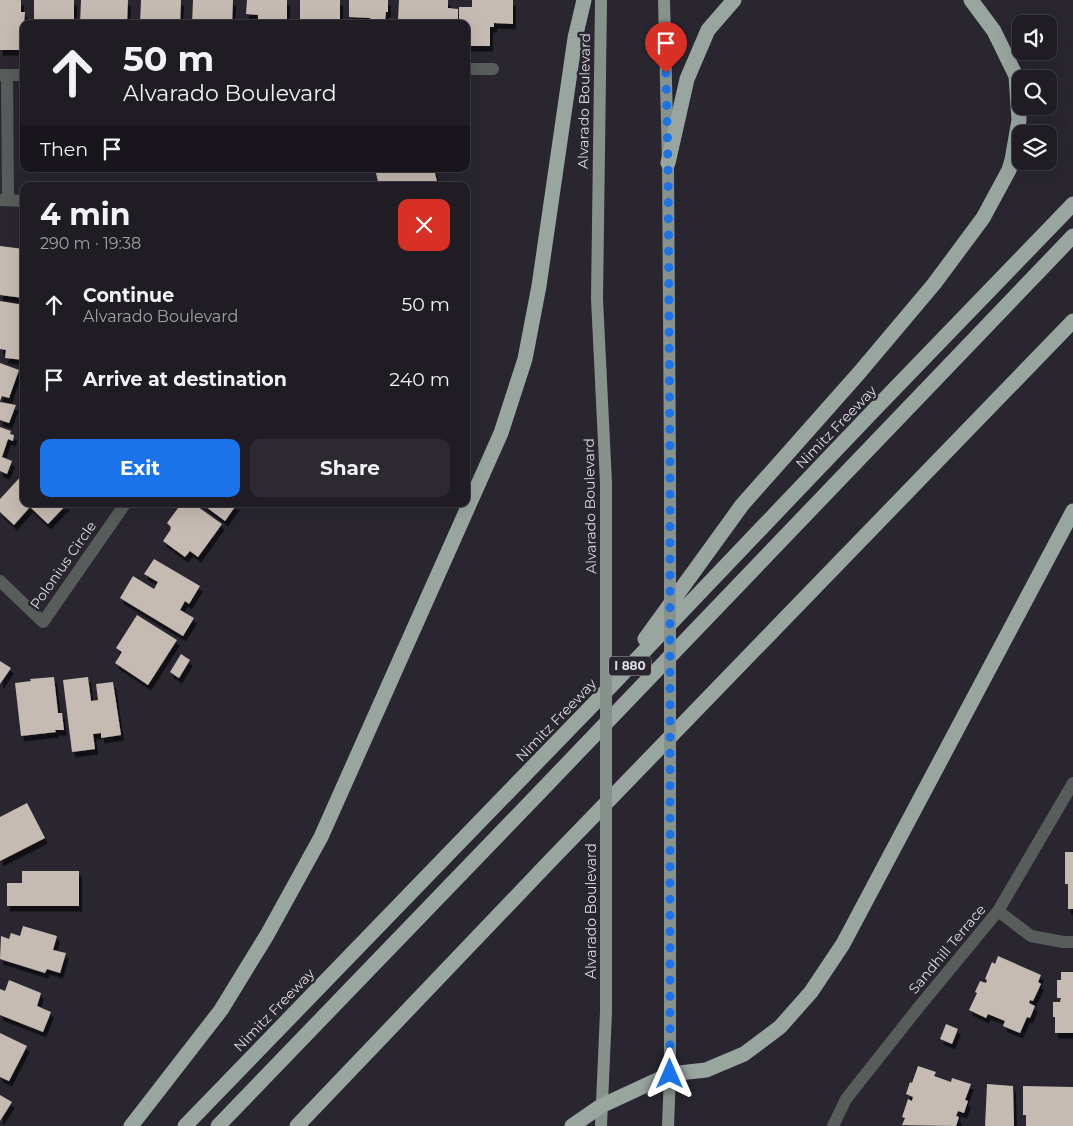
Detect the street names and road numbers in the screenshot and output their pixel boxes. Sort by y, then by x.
street label: Alvarado Boulevard [574,33,594,169]
street label: Nimitz Freeway [792,381,881,472]
street label: Alvarado Boulevard [580,438,600,574]
street label: Polonius Circle [26,517,100,613]
road number: I 880 [609,656,651,676]
street label: Nimitz Freeway [512,674,601,765]
street label: Alvarado Boulevard [582,843,600,979]
street label: Sandhill Terrace [904,901,990,997]
street label: Nimitz Freeway [230,964,319,1055]

